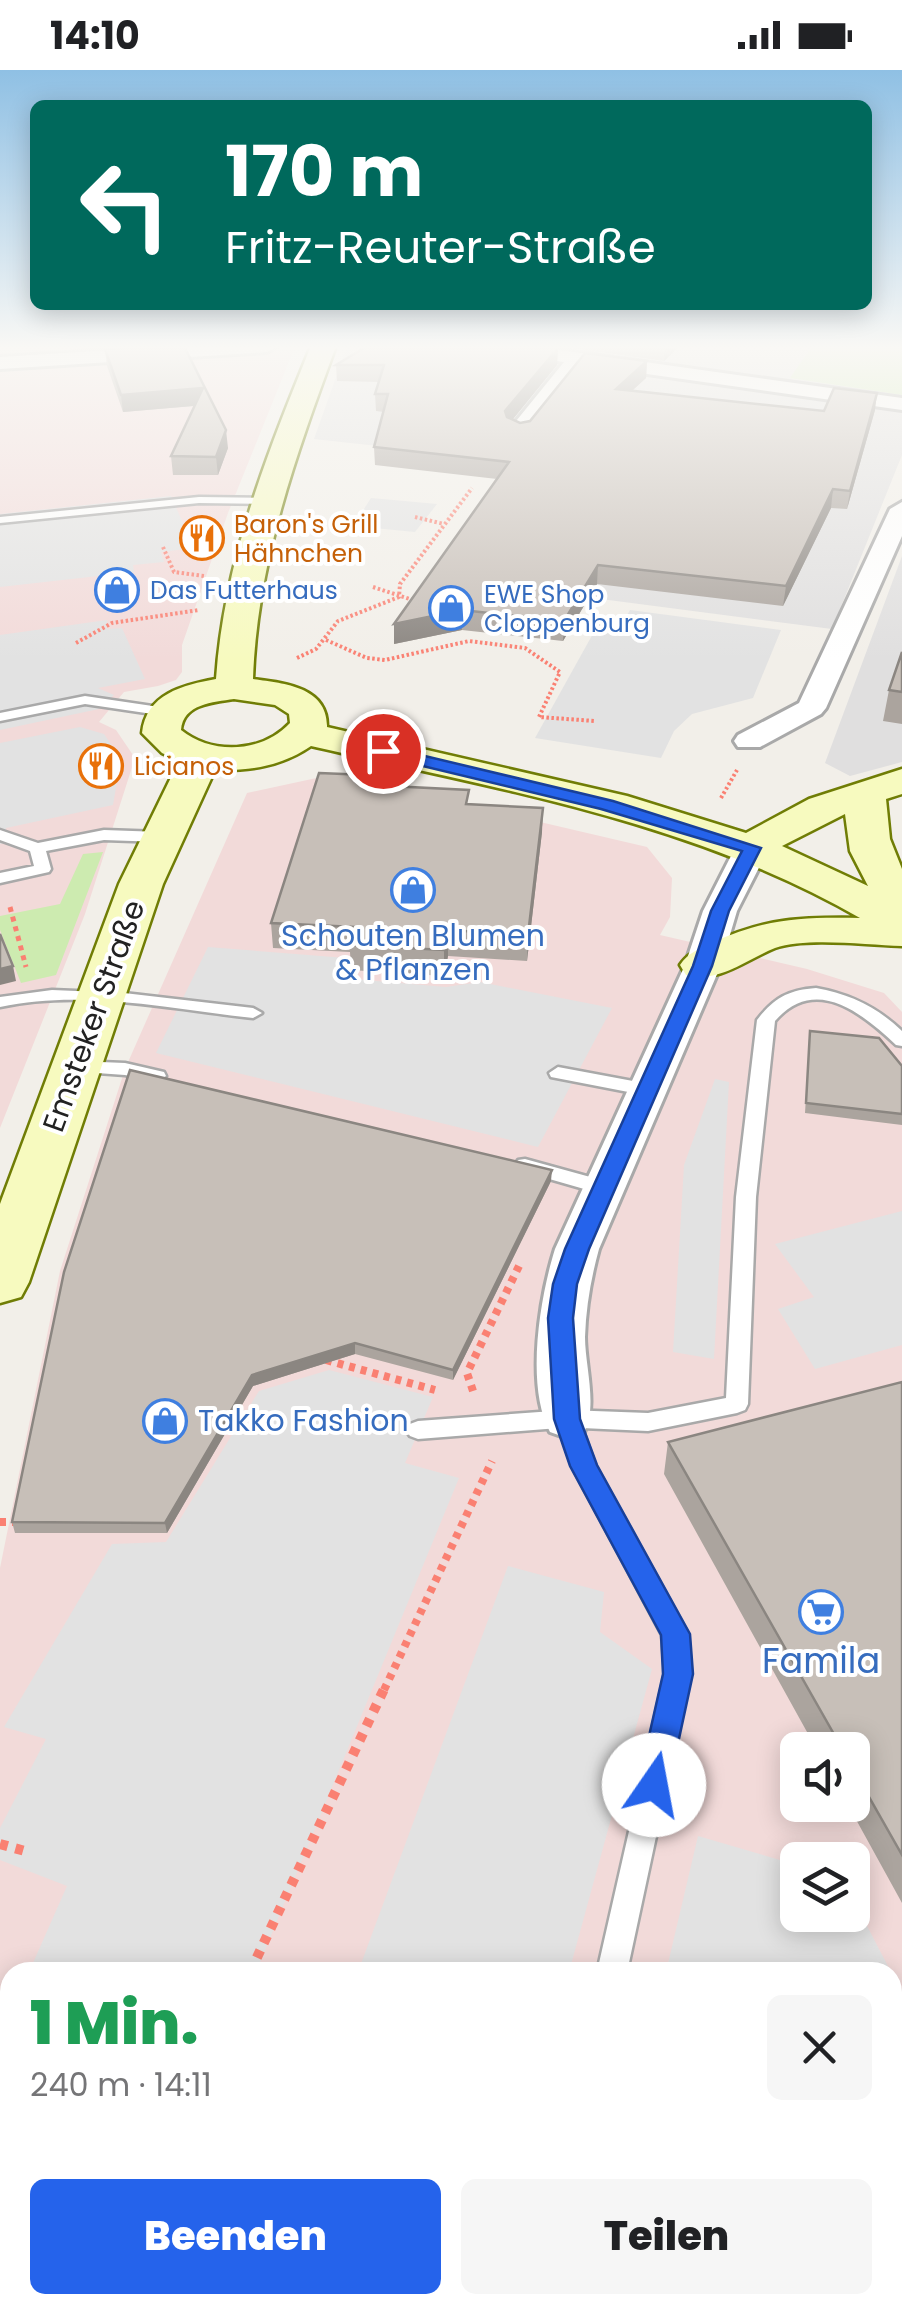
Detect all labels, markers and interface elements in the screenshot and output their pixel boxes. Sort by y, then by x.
text: 14:10 [50,9,140,62]
text: 170 m [225,122,423,221]
icon: left [60,140,190,270]
text: Fritz-Reuter-Straße [225,216,656,279]
place label: Baron's Grill Hähnchen [234,507,378,571]
restaurant icon: Baron's Grill Hähnchen [179,515,225,561]
shop icon: Das Futterhaus [94,567,140,613]
place label: Das Futterhaus [150,573,338,608]
place label: EWE Shop Cloppenburg [484,577,650,641]
shop icon: EWE Shop Cloppenburg [428,585,474,631]
pin [341,709,426,794]
icon: arrive [356,724,411,779]
restaurant icon: Licianos [78,743,124,789]
place label: Licianos [134,749,234,784]
shop icon: Schouten Blumen & Pflanzen [390,867,436,913]
street label: Emsteker Straße [32,894,155,1138]
place label: Schouten Blumen & Pflanzen [281,914,545,991]
shop icon: Takko Fashion [142,1398,188,1444]
place label: Takko Fashion [198,1399,409,1442]
supermarket icon: Famila [798,1589,844,1635]
place label: Famila [762,1636,880,1685]
map controls [780,1732,870,1932]
button: sound [780,1732,870,1822]
position arrow [602,1733,706,1837]
button: layers [780,1842,870,1932]
text: 1 Min. [30,1981,198,2065]
button: close [767,1995,872,2100]
text: 240 m · 14:11 [30,2062,212,2107]
button: Beenden [30,2179,441,2294]
button: Teilen [461,2179,872,2294]

